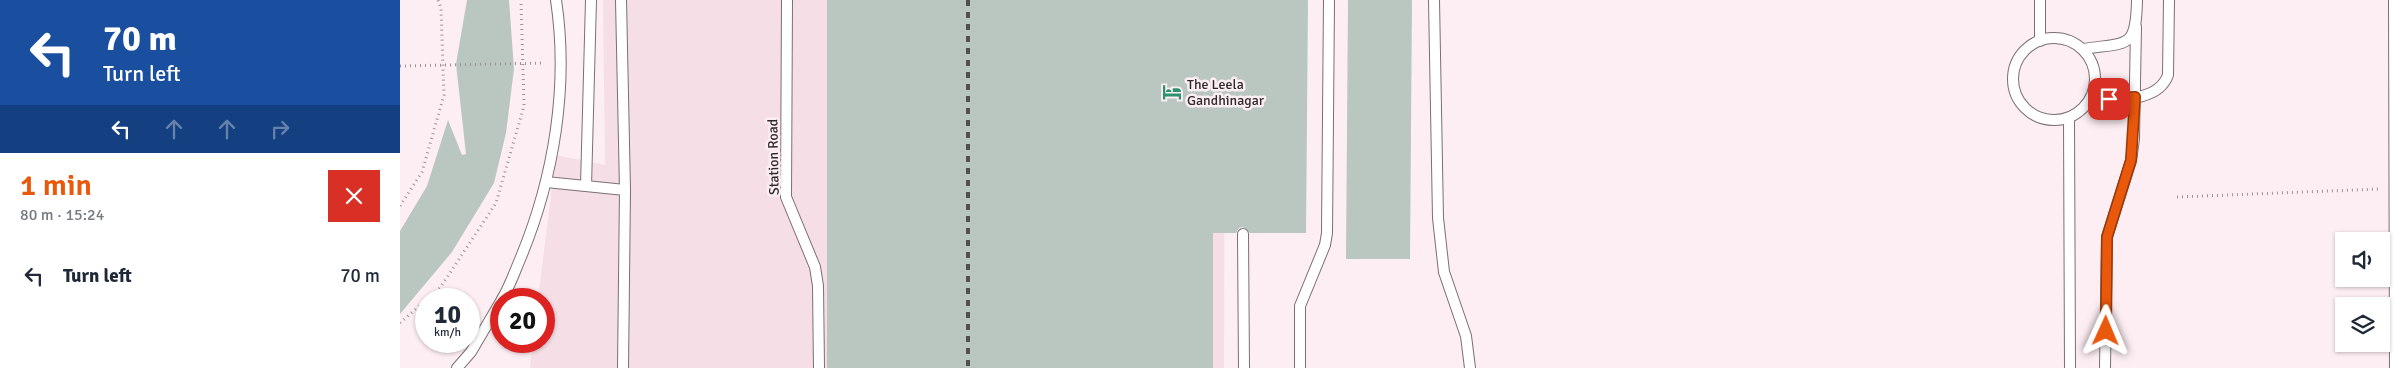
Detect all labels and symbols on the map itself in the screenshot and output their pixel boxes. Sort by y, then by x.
place label: The Leela Gandhinagar [1187,76,1265,109]
pin [2088,78,2130,120]
hotel icon: The Leela Gandhinagar [1161,81,1183,103]
street label: Station Road [764,119,783,195]
speed limit sign: 20 [490,288,555,353]
position arrow [2079,304,2131,356]

